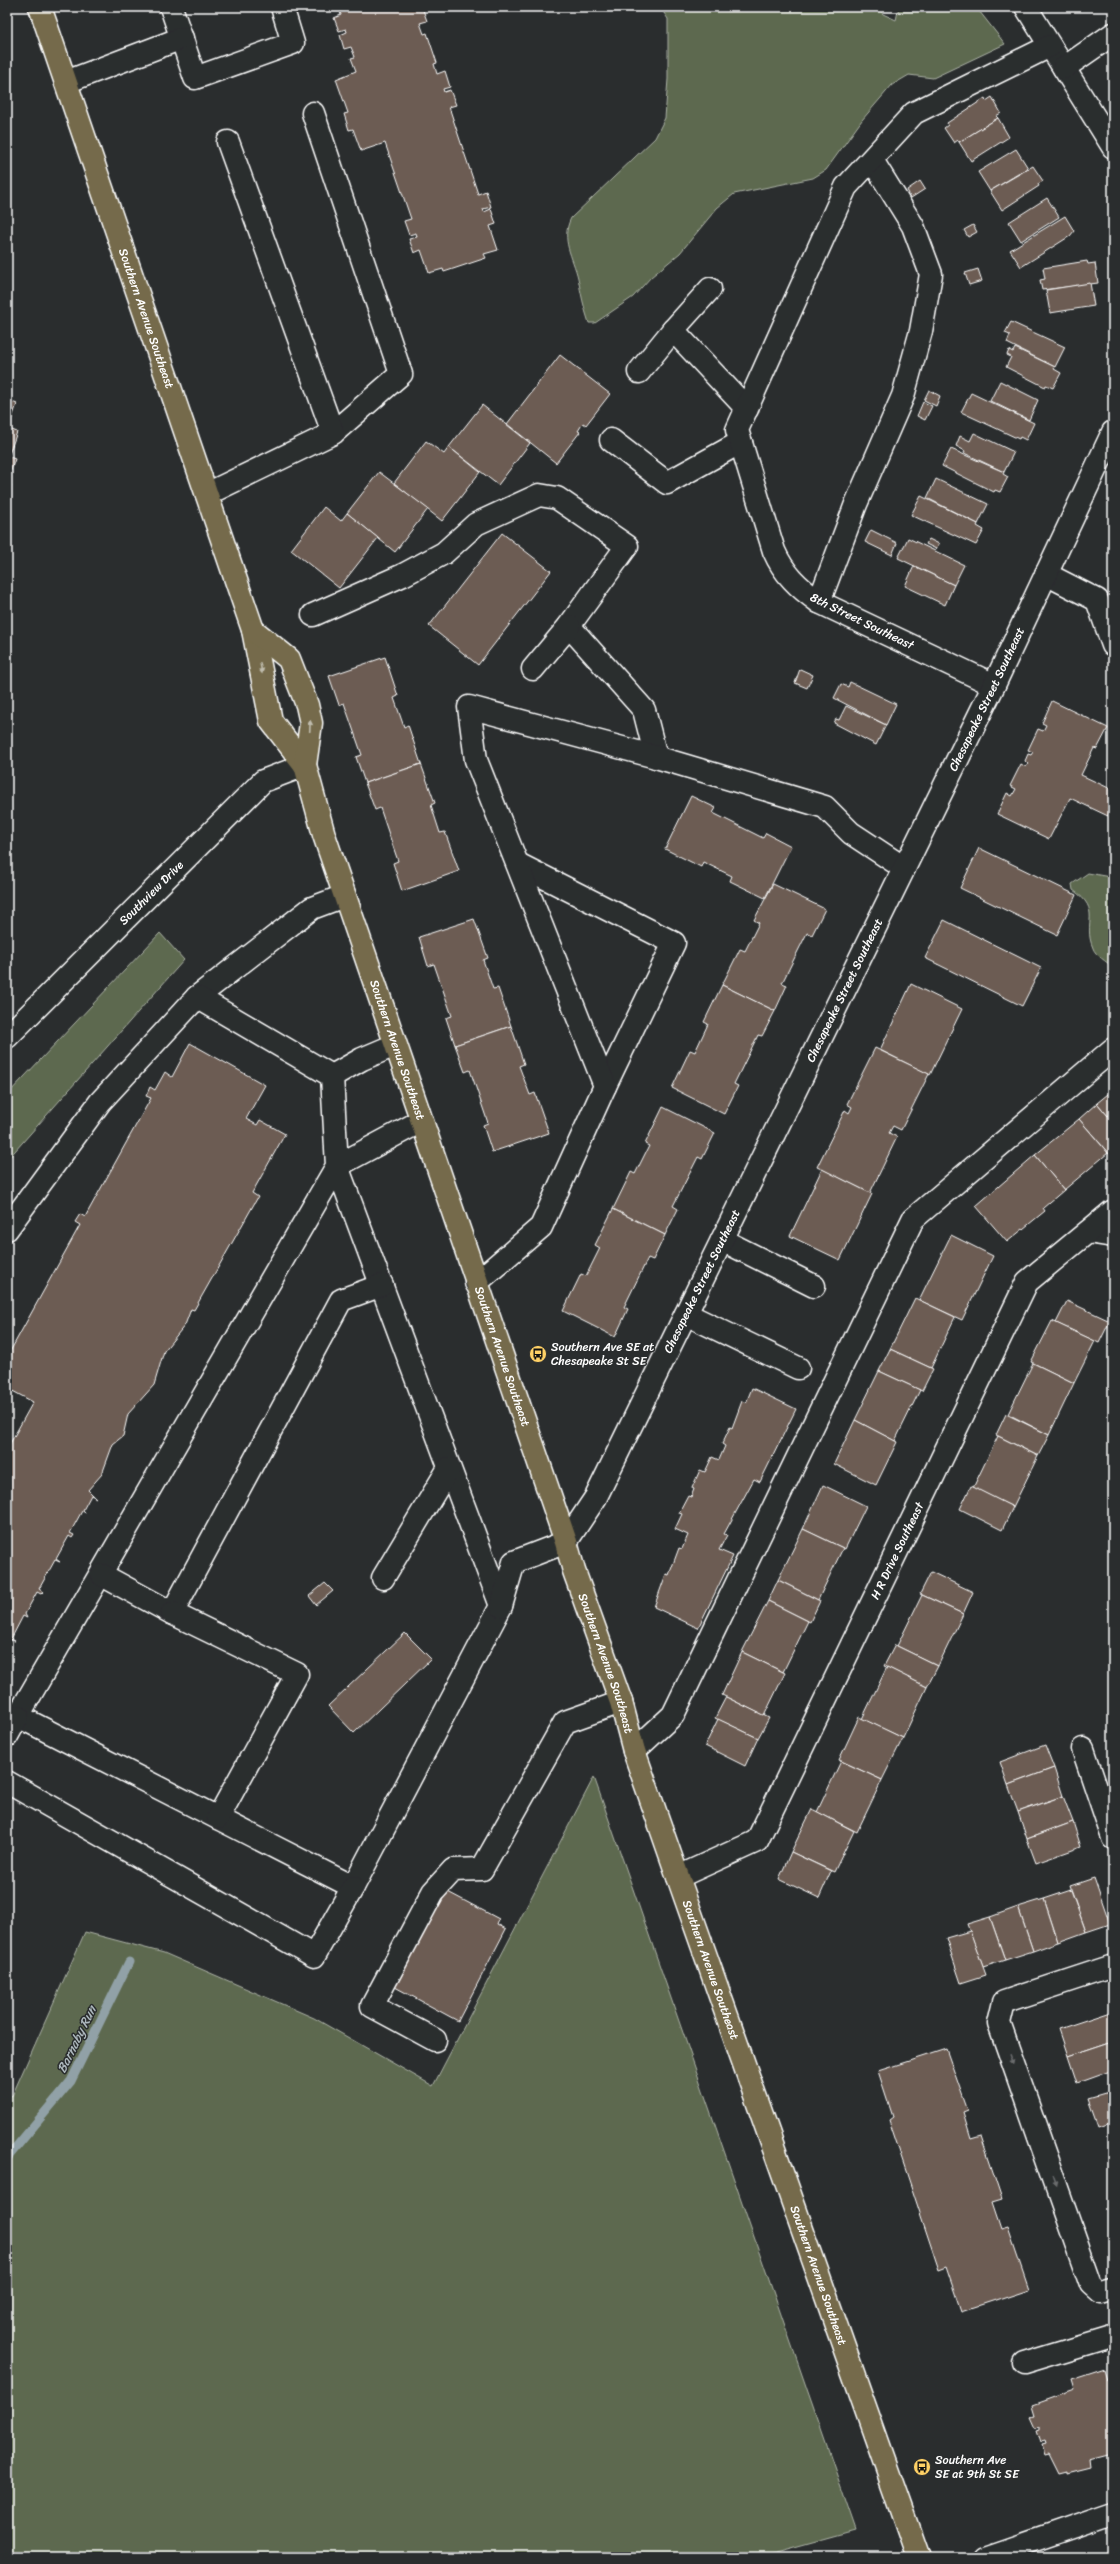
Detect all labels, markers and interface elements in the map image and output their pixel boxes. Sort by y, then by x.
street label: Southern Avenue Southeast [112,245,181,391]
street label: 8th Street Southeast [806,586,919,656]
street label: Chesapeake Street Southeast [942,623,1031,775]
one-way arrow [258,662,264,674]
one-way arrow [307,720,313,733]
street label: Southview Drive [113,855,189,931]
street label: Chesapeake Street Southeast [800,914,889,1066]
street label: Southern Avenue Southeast [363,977,432,1123]
street label: Chesapeake Street Southeast [657,1205,746,1357]
street label: Southern Avenue Southeast [468,1283,537,1429]
place label: Southern Ave SE at Chesapeake St SE [551,1336,654,1372]
bus stop icon: Southern Ave SE at Chesapeake St SE [528,1344,548,1364]
street label: H R Drive Southeast [864,1497,931,1603]
street label: Southern Avenue Southeast [572,1590,640,1736]
street label: Southern Avenue Southeast [676,1897,746,2043]
water label: Barnaby Run [50,2000,104,2077]
one-way arrow [1009,2054,1015,2066]
one-way arrow [1052,2176,1058,2188]
street label: Southern Avenue Southeast [784,2202,853,2348]
place label: Southern Ave SE at 9th St SE [935,2449,1020,2485]
bus stop icon: Southern Ave SE at 9th St SE [912,2457,932,2477]

